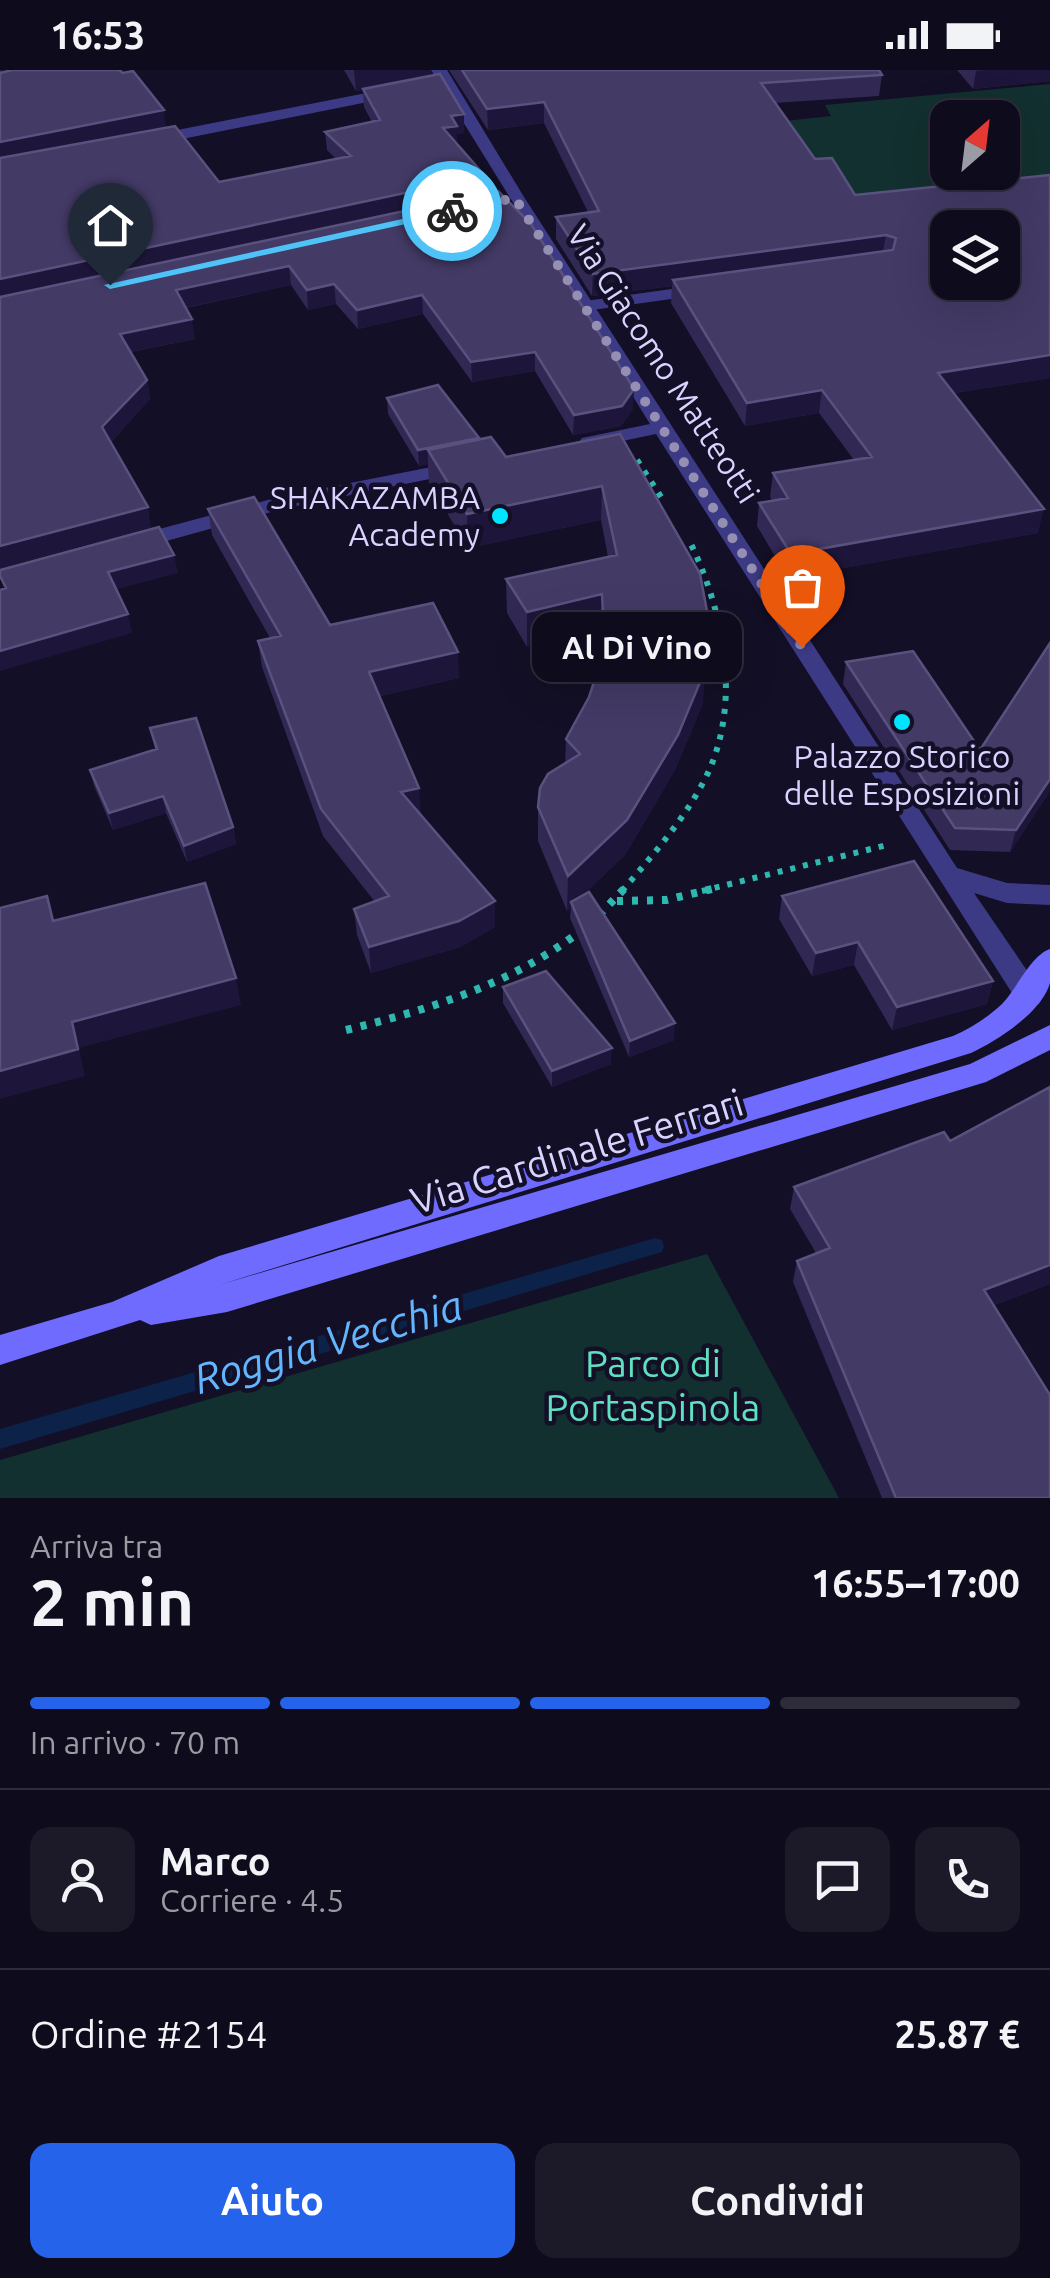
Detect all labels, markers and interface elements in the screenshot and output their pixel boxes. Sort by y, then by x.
text: 16:53 [50,14,145,56]
north arrow [930,100,1020,190]
map controls [930,100,1020,300]
courier [402,161,502,261]
pin [68,183,153,286]
icon: bike [425,184,480,239]
icon: home [83,198,138,253]
button: layers [930,210,1020,300]
street label: Via Giacomo Matteotti [560,218,767,509]
place label: SHAKAZAMBA Academy [270,479,480,552]
marker: SHAKAZAMBA Academy [489,505,511,527]
pin [760,545,845,648]
icon: bag [775,560,830,615]
callout: Al Di Vino [532,612,742,682]
text: Al Di Vino [562,629,712,665]
marker: Palazzo Storico delle Esposizioni [891,711,913,733]
place label: Palazzo Storico delle Esposizioni [784,738,1020,811]
street label: Via Cardinale Ferrari [405,1080,748,1222]
water label: Roggia Vecchia [188,1281,468,1402]
park label: Parco di Portaspinola [546,1342,760,1428]
text: Arriva tra [30,1528,163,1564]
text: 16:55–17:00 [811,1562,1020,1604]
text: 2 min [30,1565,194,1638]
text: In arrivo · 70 m [30,1724,240,1760]
button: person [30,1827,135,1932]
button: chat [785,1827,890,1932]
button: phone [915,1827,1020,1932]
text: Marco [160,1840,271,1882]
text: Corriere · 4.5 [160,1882,344,1918]
text: Ordine #2154 [30,2013,267,2055]
text: 25.87 € [894,2013,1020,2055]
button: Aiuto [30,2143,515,2258]
button: Condividi [535,2143,1020,2258]

